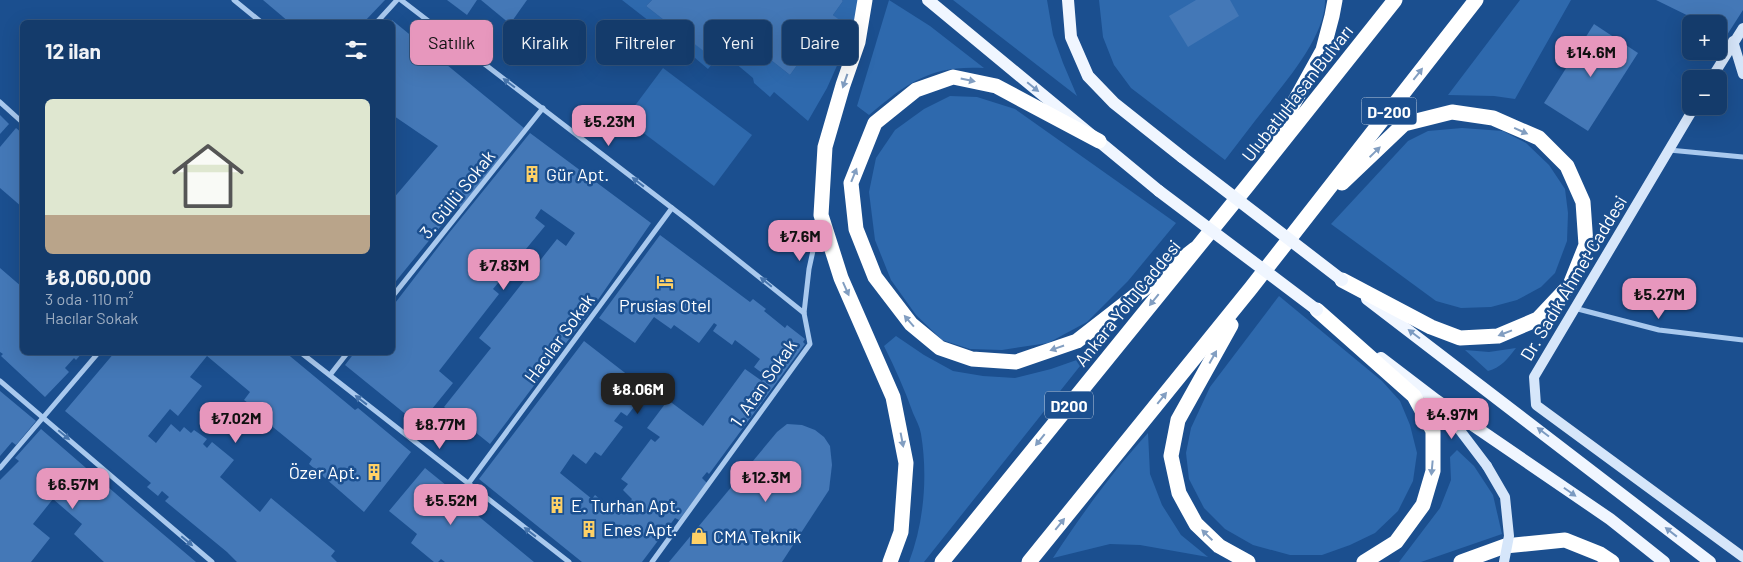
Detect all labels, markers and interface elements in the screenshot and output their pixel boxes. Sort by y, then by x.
map controls [1682,15,1727,115]
button: + [1682,15,1727,60]
chip: Satılık [410,20,493,65]
chip: Kiralık [503,20,586,65]
chip: Filtreler [596,20,694,65]
chip: Yeni [704,20,772,65]
chip: Daire [782,20,858,65]
street label: Ulubatlı Hasan Bulvarı [1237,20,1357,166]
icon: filters [342,36,370,64]
pin: ₺14.6M [1550,36,1632,78]
text: 12 ilan [45,38,101,63]
text: ₺14.6M [1566,42,1616,61]
one-way arrow [1413,68,1424,81]
button: − [1682,70,1727,115]
one-way arrow [840,74,848,89]
one-way arrow [503,77,516,88]
one-way arrow [960,77,976,85]
one-way arrow [1026,81,1039,92]
road number: D-200 [1362,98,1416,124]
pin: ₺5.23M [568,104,650,147]
text: ₺5.23M [583,111,635,130]
one-way arrow [1514,127,1528,135]
icon: home [163,131,253,221]
street label: 3. Güllü Sokak [415,145,499,243]
one-way arrow [1368,146,1380,158]
place label: Gür Apt. [546,163,609,185]
building icon: Gür Apt. [522,164,542,184]
one-way arrow [850,167,858,182]
one-way arrow [632,176,645,187]
street label: Dr. Sadık Ahmet Caddesi [1515,192,1631,364]
pin: ₺7.6M [765,220,835,262]
text: ₺7.6M [779,226,821,245]
street label: Ankara Yolu Caddesi [1069,236,1185,370]
pin: ₺7.83M [463,248,545,291]
text: ₺7.83M [479,255,529,274]
text: ₺8,060,000 [45,264,151,289]
hotel icon: Prusias Otel [655,272,675,292]
one-way arrow [759,277,772,288]
pin: ₺5.27M [1618,278,1700,320]
one-way arrow [843,282,851,296]
text: ₺5.27M [1633,284,1685,303]
text: 3 oda · 110 m² [45,289,134,308]
street label: Hacılar Sokak [519,289,599,387]
one-way arrow [1148,293,1159,306]
place label: Prusias Otel [619,294,711,316]
text: Hacılar Sokak [45,308,138,327]
one-way arrow [903,315,915,327]
one-way arrow [1407,329,1421,339]
one-way arrow [1497,330,1512,337]
street label: 1. Atan Sokak [725,335,801,431]
one-way arrow [1049,344,1064,352]
one-way arrow [1208,351,1217,364]
pin: ₺8.06M [597,372,679,415]
text: ₺8.06M [612,379,664,398]
road number: D200 [1045,392,1093,418]
one-way arrow [1157,392,1168,405]
one-way arrow [355,395,368,406]
pin: ₺4.97M [1411,398,1493,440]
pin: ₺7.02M [195,402,277,444]
text: ₺4.97M [1426,404,1478,423]
text: ₺7.02M [211,408,261,427]
pin: ₺8.77M [399,408,481,450]
text: ₺8.77M [415,414,465,433]
one-way arrow [1537,427,1550,438]
one-way arrow [57,430,70,441]
one-way arrow [898,433,906,449]
one-way arrow [1035,433,1046,446]
pin: ₺12.3M [725,460,807,503]
one-way arrow [1428,460,1436,476]
place label: Özer Apt. [289,461,360,483]
building icon: Özer Apt. [364,462,384,482]
text: ₺12.3M [741,467,791,486]
pin: ₺6.57M [32,468,114,510]
text: ₺6.57M [47,474,99,493]
pin: ₺5.52M [410,484,492,526]
one-way arrow [1563,487,1576,496]
text: ₺5.52M [425,490,477,509]
place label: E. Turhan Apt. [571,494,681,516]
building icon: E. Turhan Apt. [547,495,567,515]
place label: Enes Apt. [603,518,678,540]
one-way arrow [1054,518,1065,531]
building icon: Enes Apt. [579,519,599,539]
place label: CMA Teknik [713,525,801,547]
shop icon: CMA Teknik [689,526,709,546]
one-way arrow [524,527,537,538]
one-way arrow [1665,527,1678,537]
one-way arrow [1202,529,1214,541]
one-way arrow [181,535,194,546]

